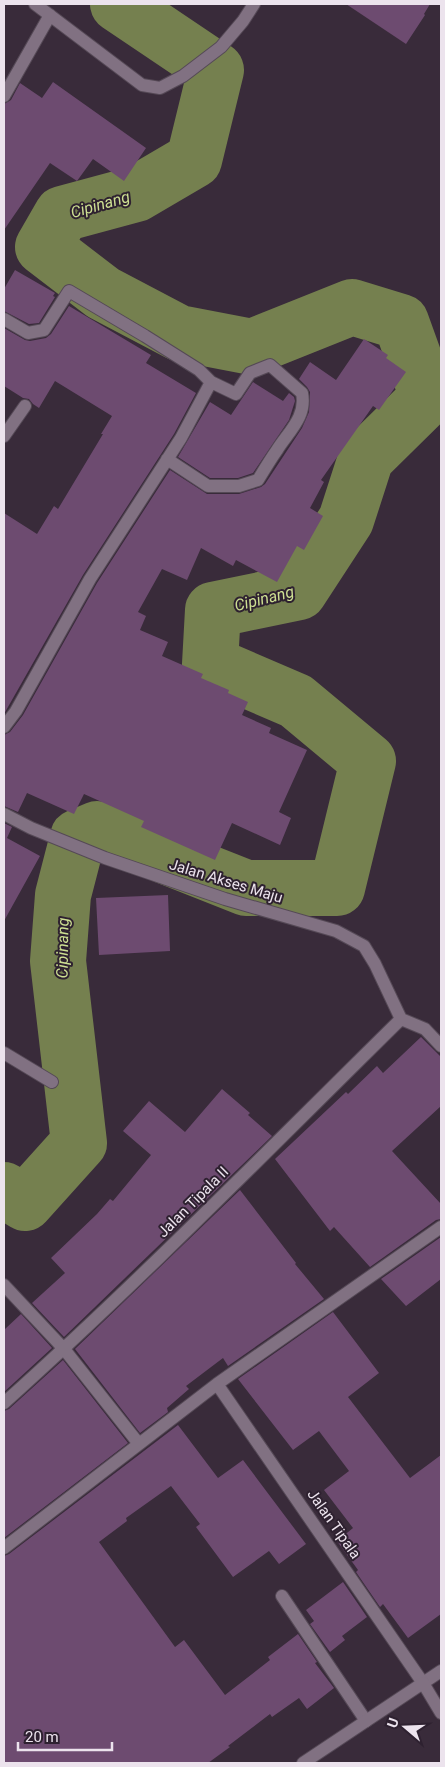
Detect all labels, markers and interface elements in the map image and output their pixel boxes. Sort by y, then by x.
water label: Cipinang [68,187,132,222]
water label: Cipinang [232,582,296,615]
street label: Jalan Akses Maju [167,855,285,907]
water label: Cipinang [52,917,73,979]
street label: Jalan Tipala II [154,1163,232,1241]
street label: Jalan Tipala [303,1486,365,1562]
north arrow [380,1702,430,1752]
text: U [384,1716,402,1730]
scale bar [18,1720,111,1752]
text: 20 m [25,1728,59,1746]

